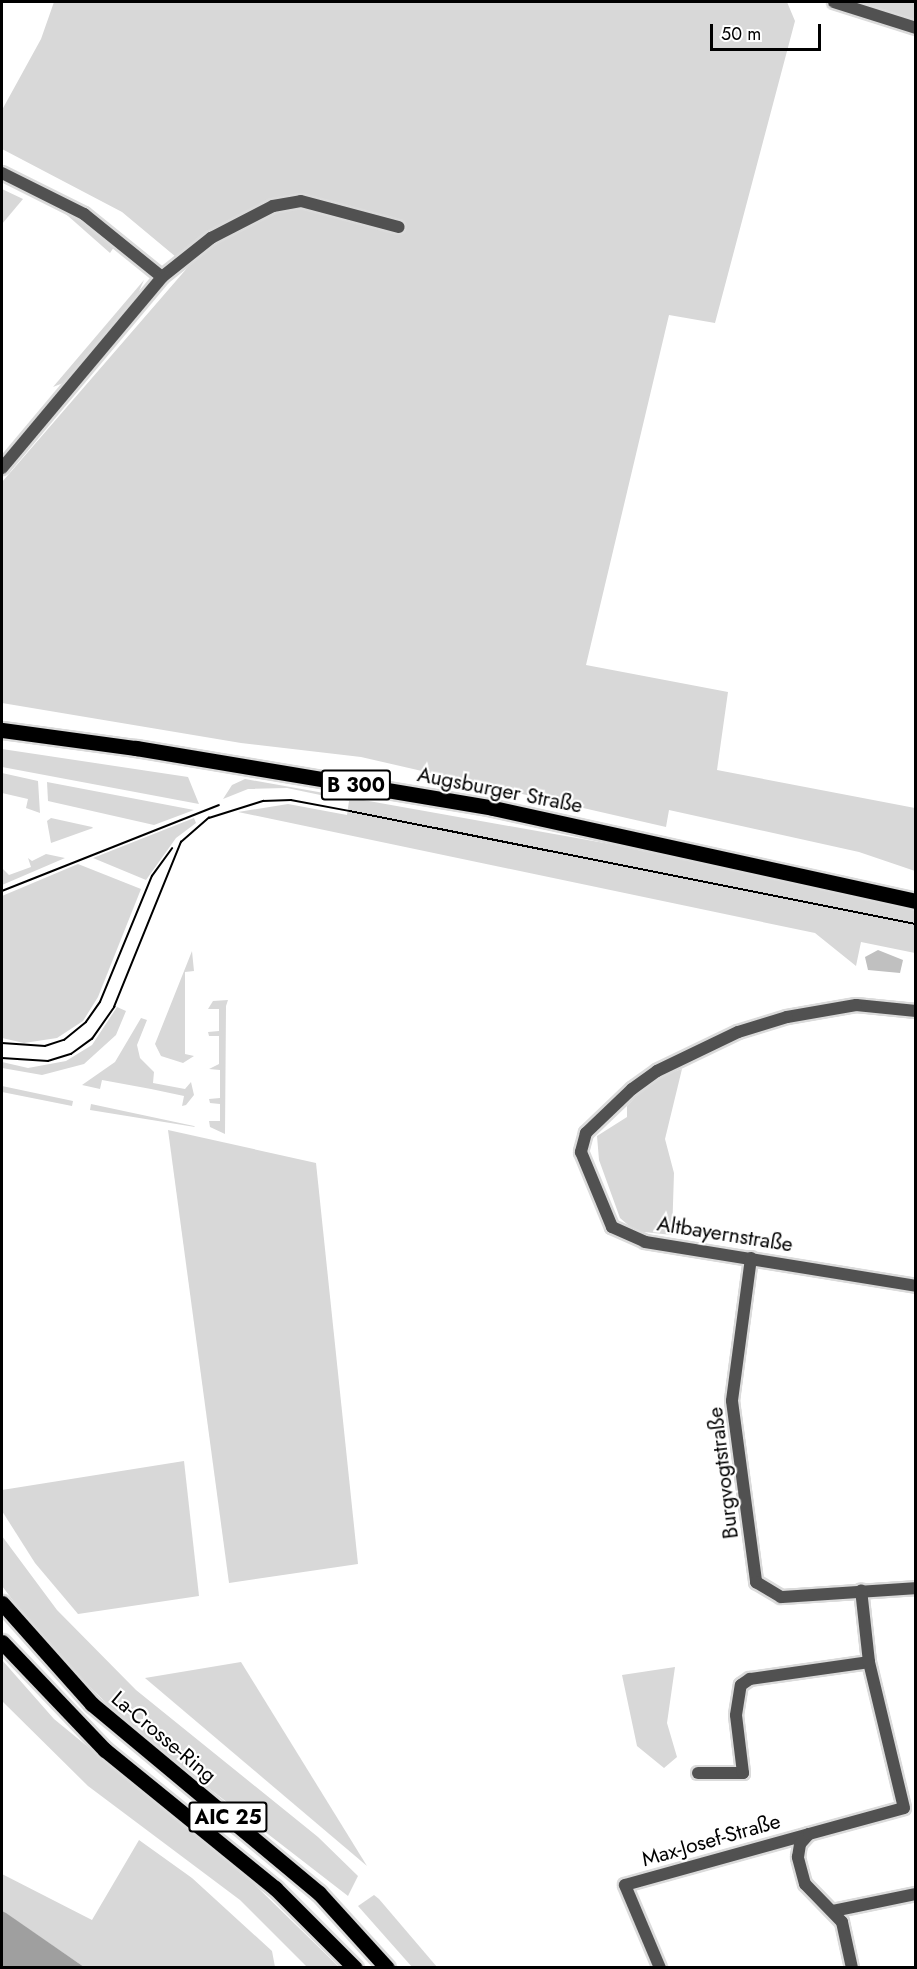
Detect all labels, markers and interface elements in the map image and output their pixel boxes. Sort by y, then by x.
scale bar [713,12,824,50]
text: 50 m [721,21,761,47]
street label: Augsburger Straße [415,762,585,818]
road number: B 300 [320,768,392,802]
street label: Altbayernstraße [655,1211,795,1257]
street label: Burgvogtstraße [702,1406,744,1540]
street label: La-Crosse-Ring [106,1686,222,1788]
road number: AIC 25 [188,1800,268,1834]
street label: Max-Josef-Straße [639,1808,783,1872]

